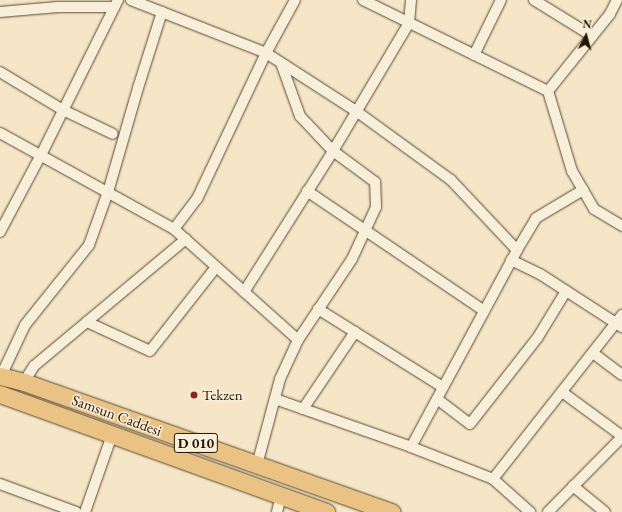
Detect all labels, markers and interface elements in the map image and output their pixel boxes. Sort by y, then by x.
north arrow [566,16,606,56]
text: N [582,17,592,31]
place label: Tekzen [202,386,243,404]
street label: Samsun Caddesi [70,390,164,440]
marker: Tekzen [189,390,199,400]
road number: D 010 [173,431,219,455]

